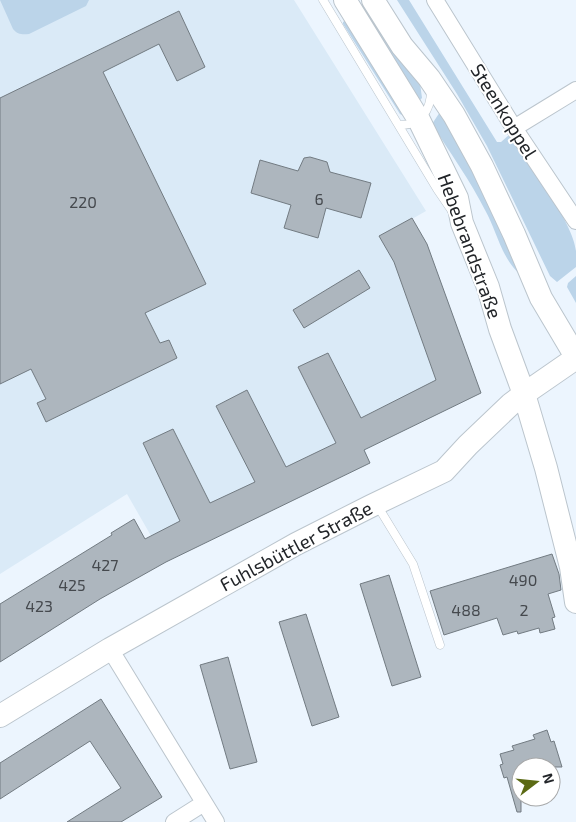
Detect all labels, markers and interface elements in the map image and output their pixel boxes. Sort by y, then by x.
street label: Steenkoppel [466,59,543,163]
street label: Hebebrandstraße [434,170,507,322]
house number: 6 [314,189,324,208]
house number: 220 [69,192,97,211]
street label: Fuhlsbüttler Straße [216,496,376,595]
house number: 427 [91,555,119,574]
house number: 490 [509,570,537,589]
house number: 425 [58,575,86,594]
house number: 423 [25,596,53,615]
house number: 488 [451,600,481,619]
house number: 2 [520,600,529,619]
north arrow [511,757,561,807]
text: N [539,771,559,785]

